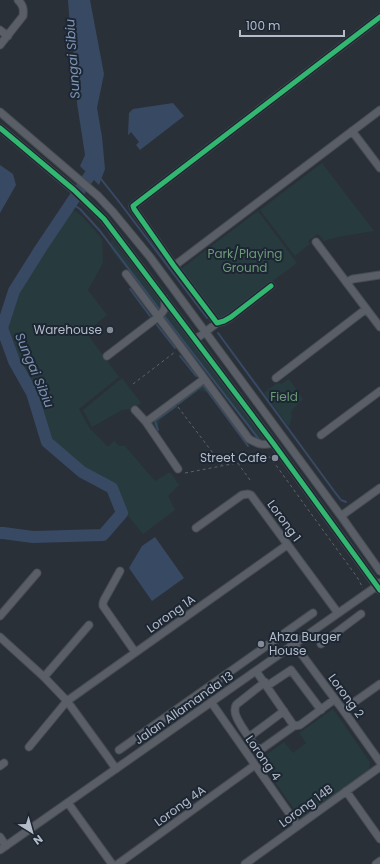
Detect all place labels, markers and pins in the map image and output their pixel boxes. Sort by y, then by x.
place label: Warehouse [34,321,102,338]
marker: Warehouse [105,325,115,335]
place label: Street Cafe [200,449,267,466]
marker: Street Cafe [270,453,280,463]
place label: Ahza Burger House [269,628,342,659]
marker: Ahza Burger House [256,639,266,649]

